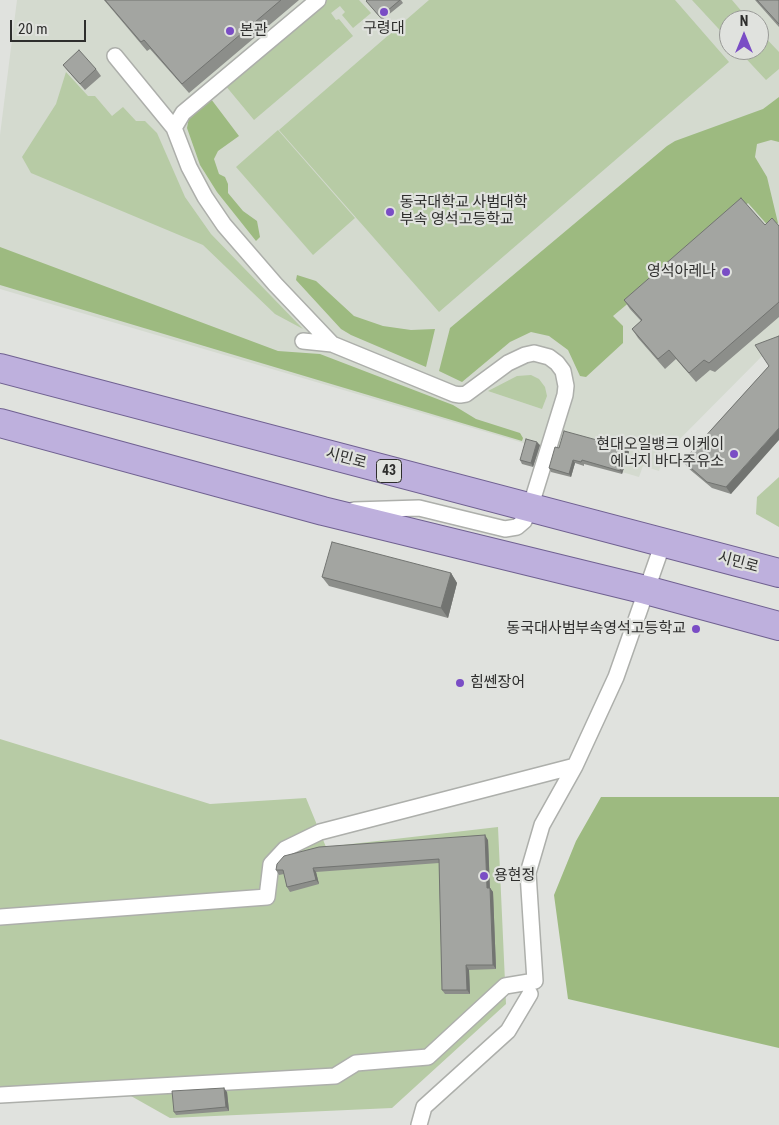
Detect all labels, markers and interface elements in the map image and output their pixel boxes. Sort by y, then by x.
marker: 구령대 [378,6,390,18]
scale bar [12,10,89,42]
north arrow [719,10,769,60]
text: N [740,13,748,29]
text: 20 m [18,20,48,38]
place label: 구령대 [363,20,405,38]
place label: 본관 [240,22,268,40]
marker: 본관 [224,25,236,37]
place label: 동국대학교 사범대학 부속 영석고등학교 [400,194,528,229]
marker: 동국대학교 사범대학 부속 영석고등학교 [384,206,396,218]
place label: 영석아레나 [647,263,716,281]
marker: 영석아레나 [720,266,732,278]
place label: 현대오일뱅크 이케이 에너지 바다주유소 [596,436,724,471]
street label: 시민로 [324,445,368,473]
marker: 현대오일뱅크 이케이 에너지 바다주유소 [728,448,740,460]
road number: 43 [376,460,402,482]
street label: 시민로 [716,549,760,577]
place label: 동국대사범부속영석고등학교 [507,620,686,638]
marker: 동국대사범부속영석고등학교 [690,623,702,635]
place label: 힘쎈장어 [470,674,525,692]
marker: 힘쎈장어 [454,677,466,689]
place label: 용현정 [494,867,535,885]
marker: 용현정 [478,870,490,882]

